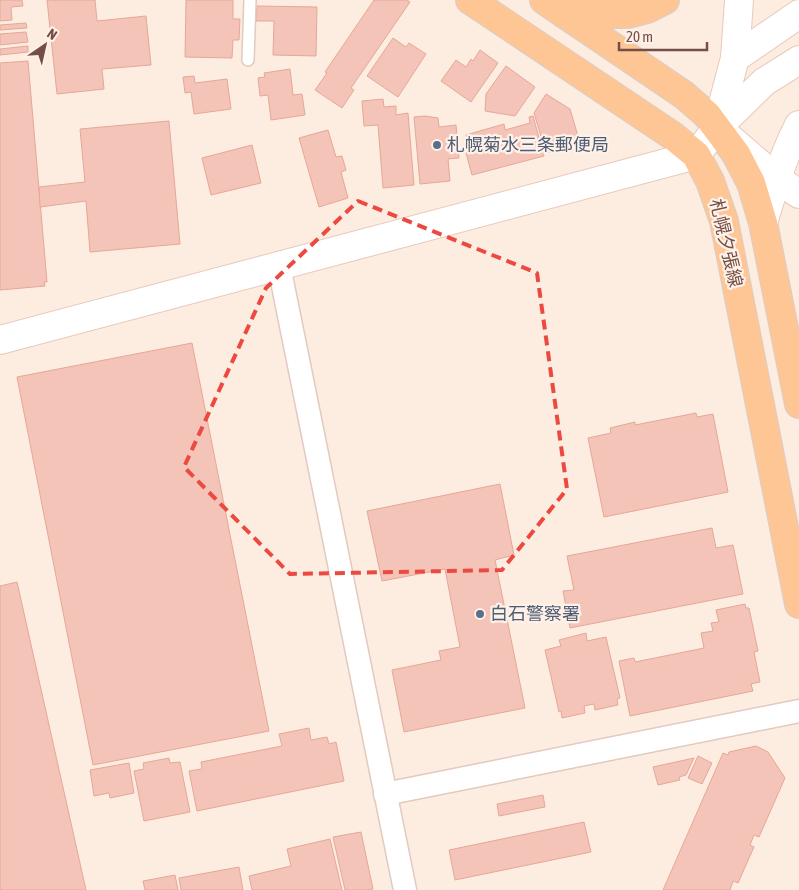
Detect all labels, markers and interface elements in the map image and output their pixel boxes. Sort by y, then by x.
north arrow [20,20,70,70]
scale bar [619,20,706,52]
text: N [44,25,60,43]
text: 20 m [626,28,653,45]
place label: 札幌菊水三条郵便局 [447,134,609,155]
marker: 札幌菊水三条郵便局 [431,139,443,151]
street label: 札幌夕張線 [706,197,747,289]
place label: 白石警察署 [490,603,580,624]
marker: 白石警察署 [474,608,486,620]

